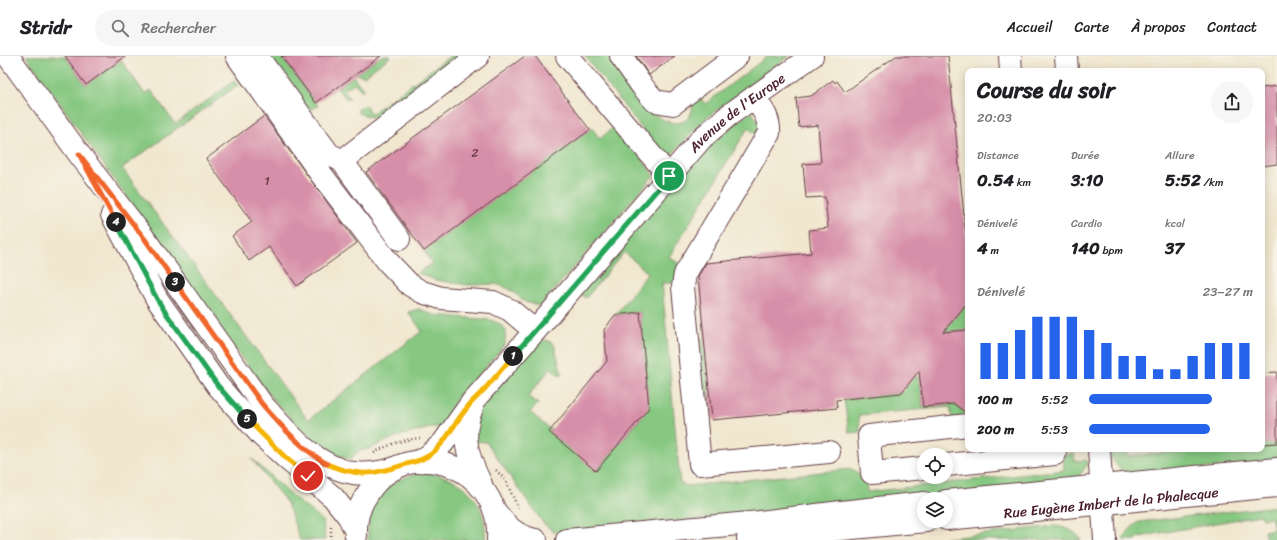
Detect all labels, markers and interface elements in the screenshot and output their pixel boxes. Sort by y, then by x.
search box [95,10,375,46]
text: Stridr [20,11,71,44]
text: Rechercher [141,15,216,41]
text: Accueil [1007,15,1053,40]
text: Carte [1075,15,1109,40]
text: À propos [1131,15,1185,40]
text: Contact [1207,15,1257,40]
icon: search [109,17,131,39]
street label: Avenue de l'Europe [681,66,791,159]
text: Course du soir [977,71,1115,110]
button: share [1211,81,1253,123]
text: 20:03 [977,106,1012,129]
house number: 2 [472,142,479,164]
text: Distance [977,146,1019,165]
text: Durée [1071,146,1099,165]
text: Allure [1165,146,1195,165]
pin [652,159,686,193]
icon: arrive [658,165,680,187]
text: 0.54 [977,165,1014,195]
text: 3:10 [1071,165,1104,195]
text: 5:52 [1165,165,1201,195]
house number: 1 [264,170,270,192]
text: km [1014,173,1031,192]
text: /km [1201,173,1223,192]
pin: 4 [106,212,126,232]
text: 4 [113,212,119,231]
text: Dénivelé [977,214,1018,233]
text: Cardio [1071,214,1102,233]
text: kcal [1165,214,1185,233]
text: 4 [977,233,988,263]
text: 140 [1071,233,1100,263]
text: 37 [1165,233,1184,263]
text: m [988,241,999,260]
text: bpm [1100,241,1123,260]
pin: 3 [165,272,185,292]
text: 3 [172,272,178,291]
text: Dénivelé [977,280,1025,303]
text: 23–27 m [1203,280,1253,303]
pin: 1 [503,346,523,366]
text: 1 [511,346,515,365]
text: 100 m [977,388,1012,411]
text: 5:52 [1041,388,1068,411]
pin: 5 [237,409,257,429]
text: 5 [244,409,250,428]
text: 200 m [977,418,1014,441]
text: 5:53 [1041,418,1068,441]
map controls [917,448,953,528]
button: locate [917,448,953,484]
pin [291,459,325,493]
icon: check [297,465,319,487]
street label: Rue Eugène Imbert de la Phalecque [1003,479,1220,526]
button: layers [917,492,953,528]

